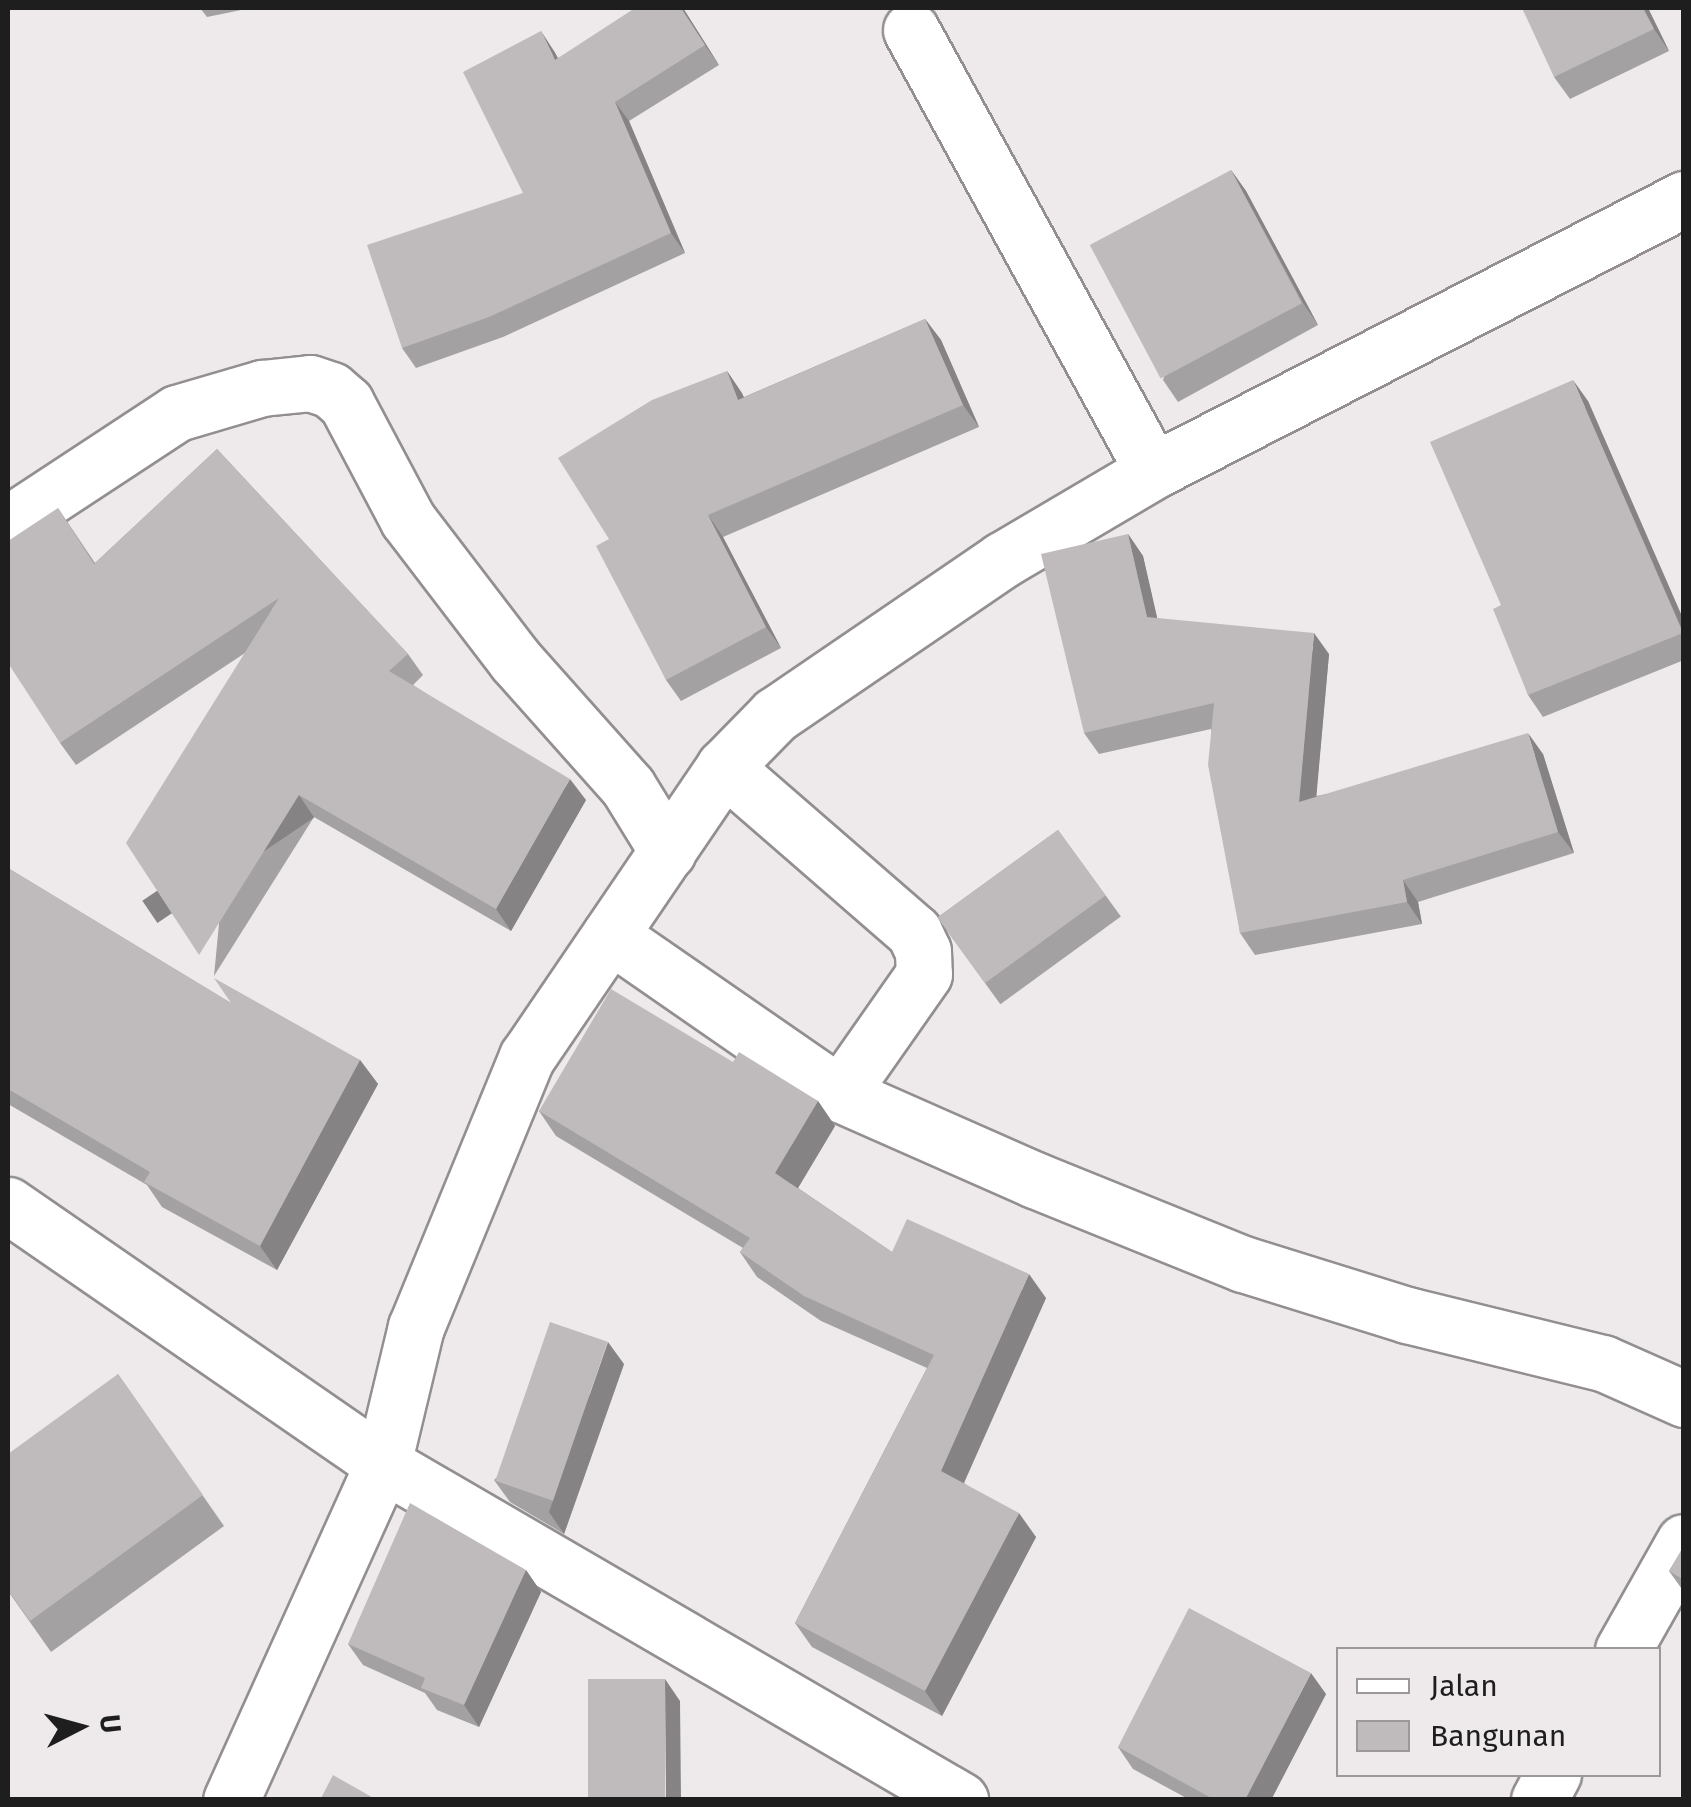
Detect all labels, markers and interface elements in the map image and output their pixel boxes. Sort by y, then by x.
legend [1336,1647,1661,1777]
text: Jalan [1430,1668,1498,1704]
north arrow [30,1677,130,1777]
text: U [93,1713,128,1735]
text: Bangunan [1430,1718,1566,1754]

